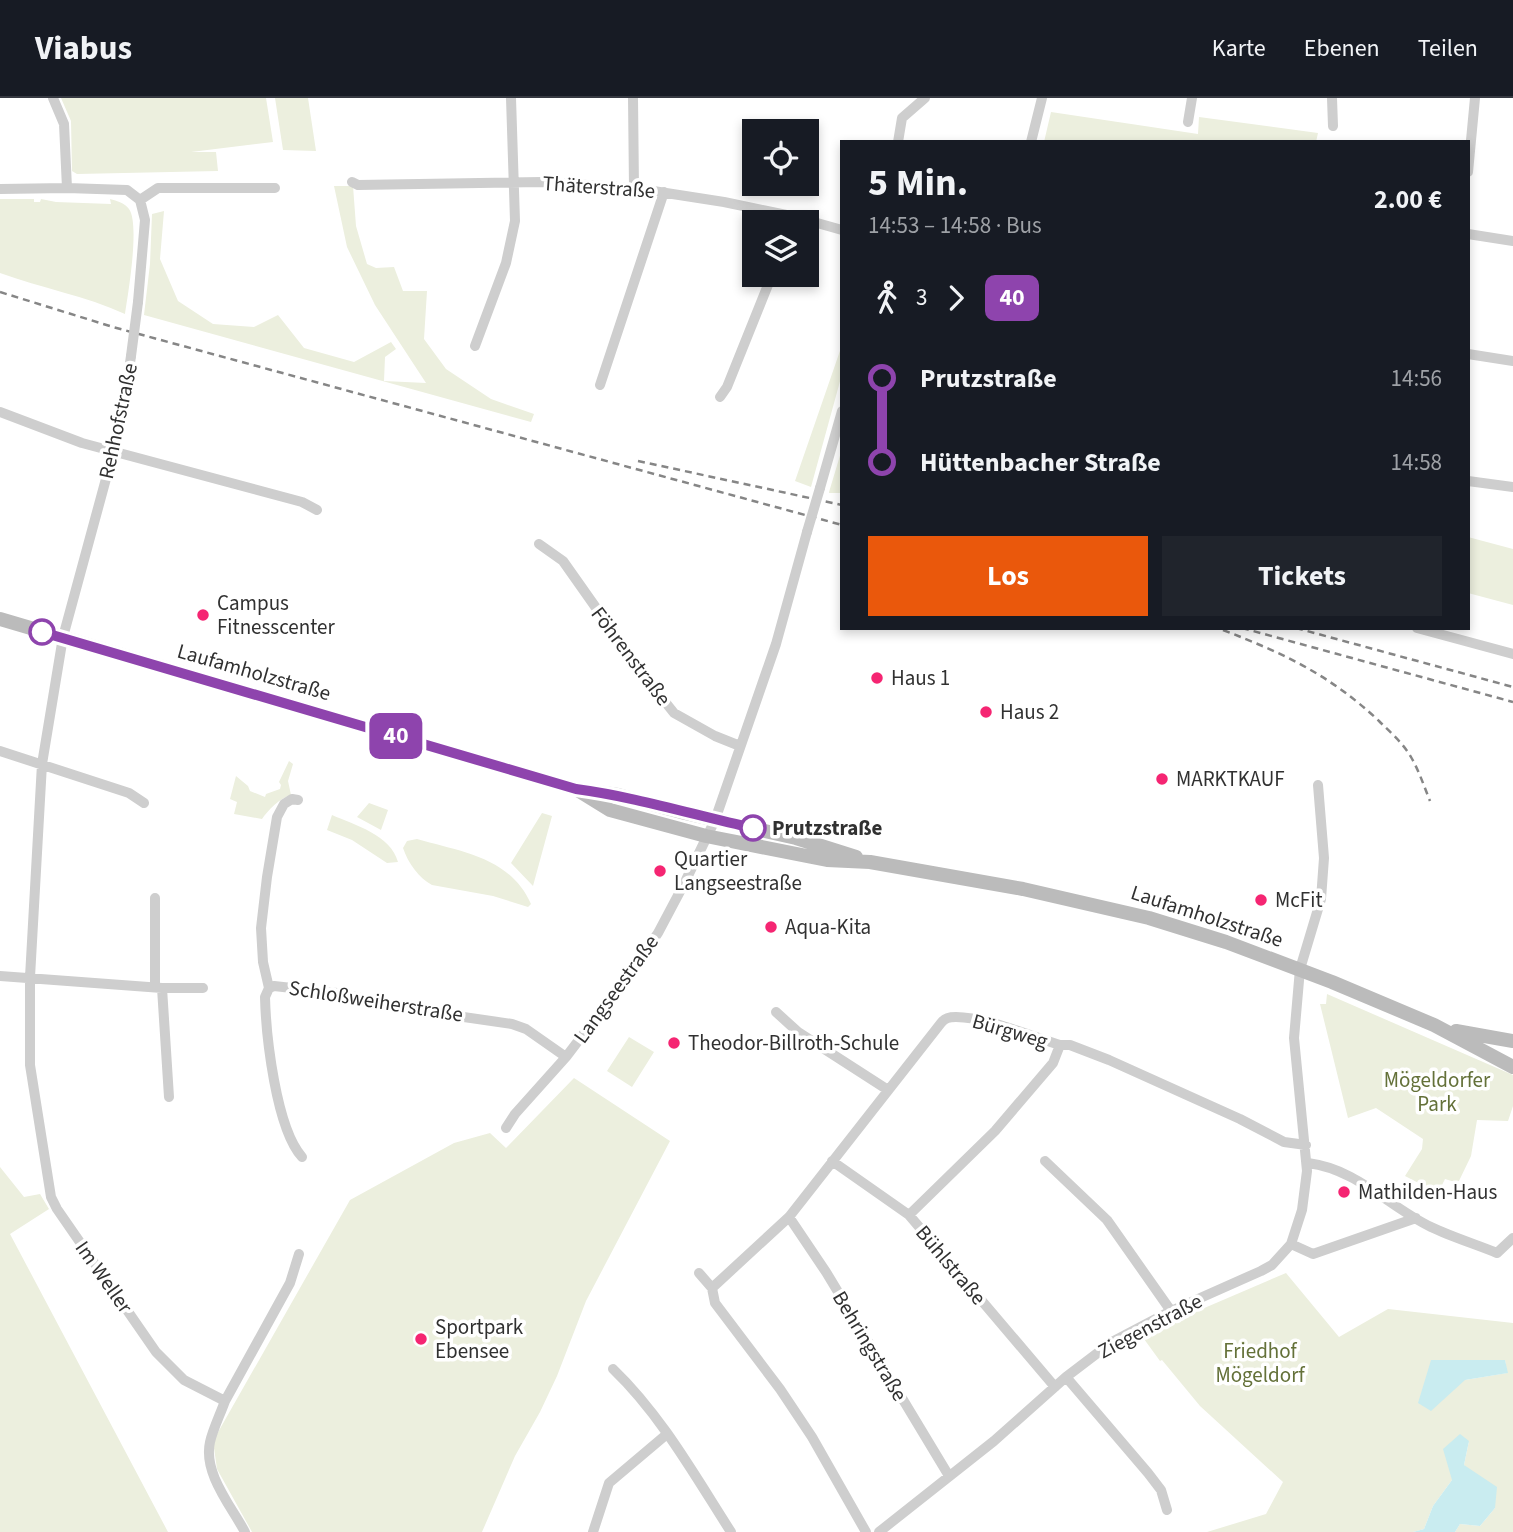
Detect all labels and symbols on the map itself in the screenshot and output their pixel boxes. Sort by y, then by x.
street label: Thäterstraße [542,168,656,206]
street label: Rehhofstraße [91,360,145,482]
place label: Campus Fitnesscenter [217,588,335,642]
street label: Föhrenstraße [584,600,678,712]
marker: Campus Fitnesscenter [195,607,211,623]
unlabelled marker [29,619,55,645]
street label: Laufamholzstraße [174,636,334,708]
place label: Haus 1 [891,663,950,693]
marker: Haus 1 [869,670,885,686]
place label: Haus 2 [1000,697,1059,727]
marker: Haus 2 [978,704,994,720]
line badge: 40 [364,713,428,759]
place label: MARKTKAUF [1176,764,1285,794]
marker: MARKTKAUF [1154,771,1170,787]
place label: Prutzstraße [772,813,883,843]
marker: Prutzstraße [740,815,766,841]
place label: Quartier Langseestraße [674,844,802,898]
marker: Quartier Langseestraße [652,863,668,879]
street label: Laufamholzstraße [1127,877,1287,955]
place label: McFit [1275,885,1322,915]
marker: McFit [1253,892,1269,908]
place label: Aqua-Kita [785,912,871,942]
marker: Aqua-Kita [763,919,779,935]
street label: Langseestraße [566,928,666,1050]
street label: Schloßweiherstraße [287,972,465,1030]
street label: Bürgweg [969,1006,1052,1056]
place label: Theodor-Billroth-Schule [688,1028,899,1058]
marker: Theodor-Billroth-Schule [666,1035,682,1051]
park label: Mögeldorfer Park [1384,1065,1491,1119]
place label: Mathilden-Haus [1358,1177,1497,1207]
marker: Mathilden-Haus [1336,1184,1352,1200]
street label: Bühlstraße [909,1219,993,1311]
street label: Im Weller [68,1235,140,1320]
street label: Behringstraße [825,1285,915,1407]
street label: Ziegenstraße [1093,1286,1207,1366]
place label: Sportpark Ebensee [435,1312,524,1366]
marker: Sportpark Ebensee [413,1331,429,1347]
park label: Friedhof Mögeldorf [1215,1336,1305,1390]

